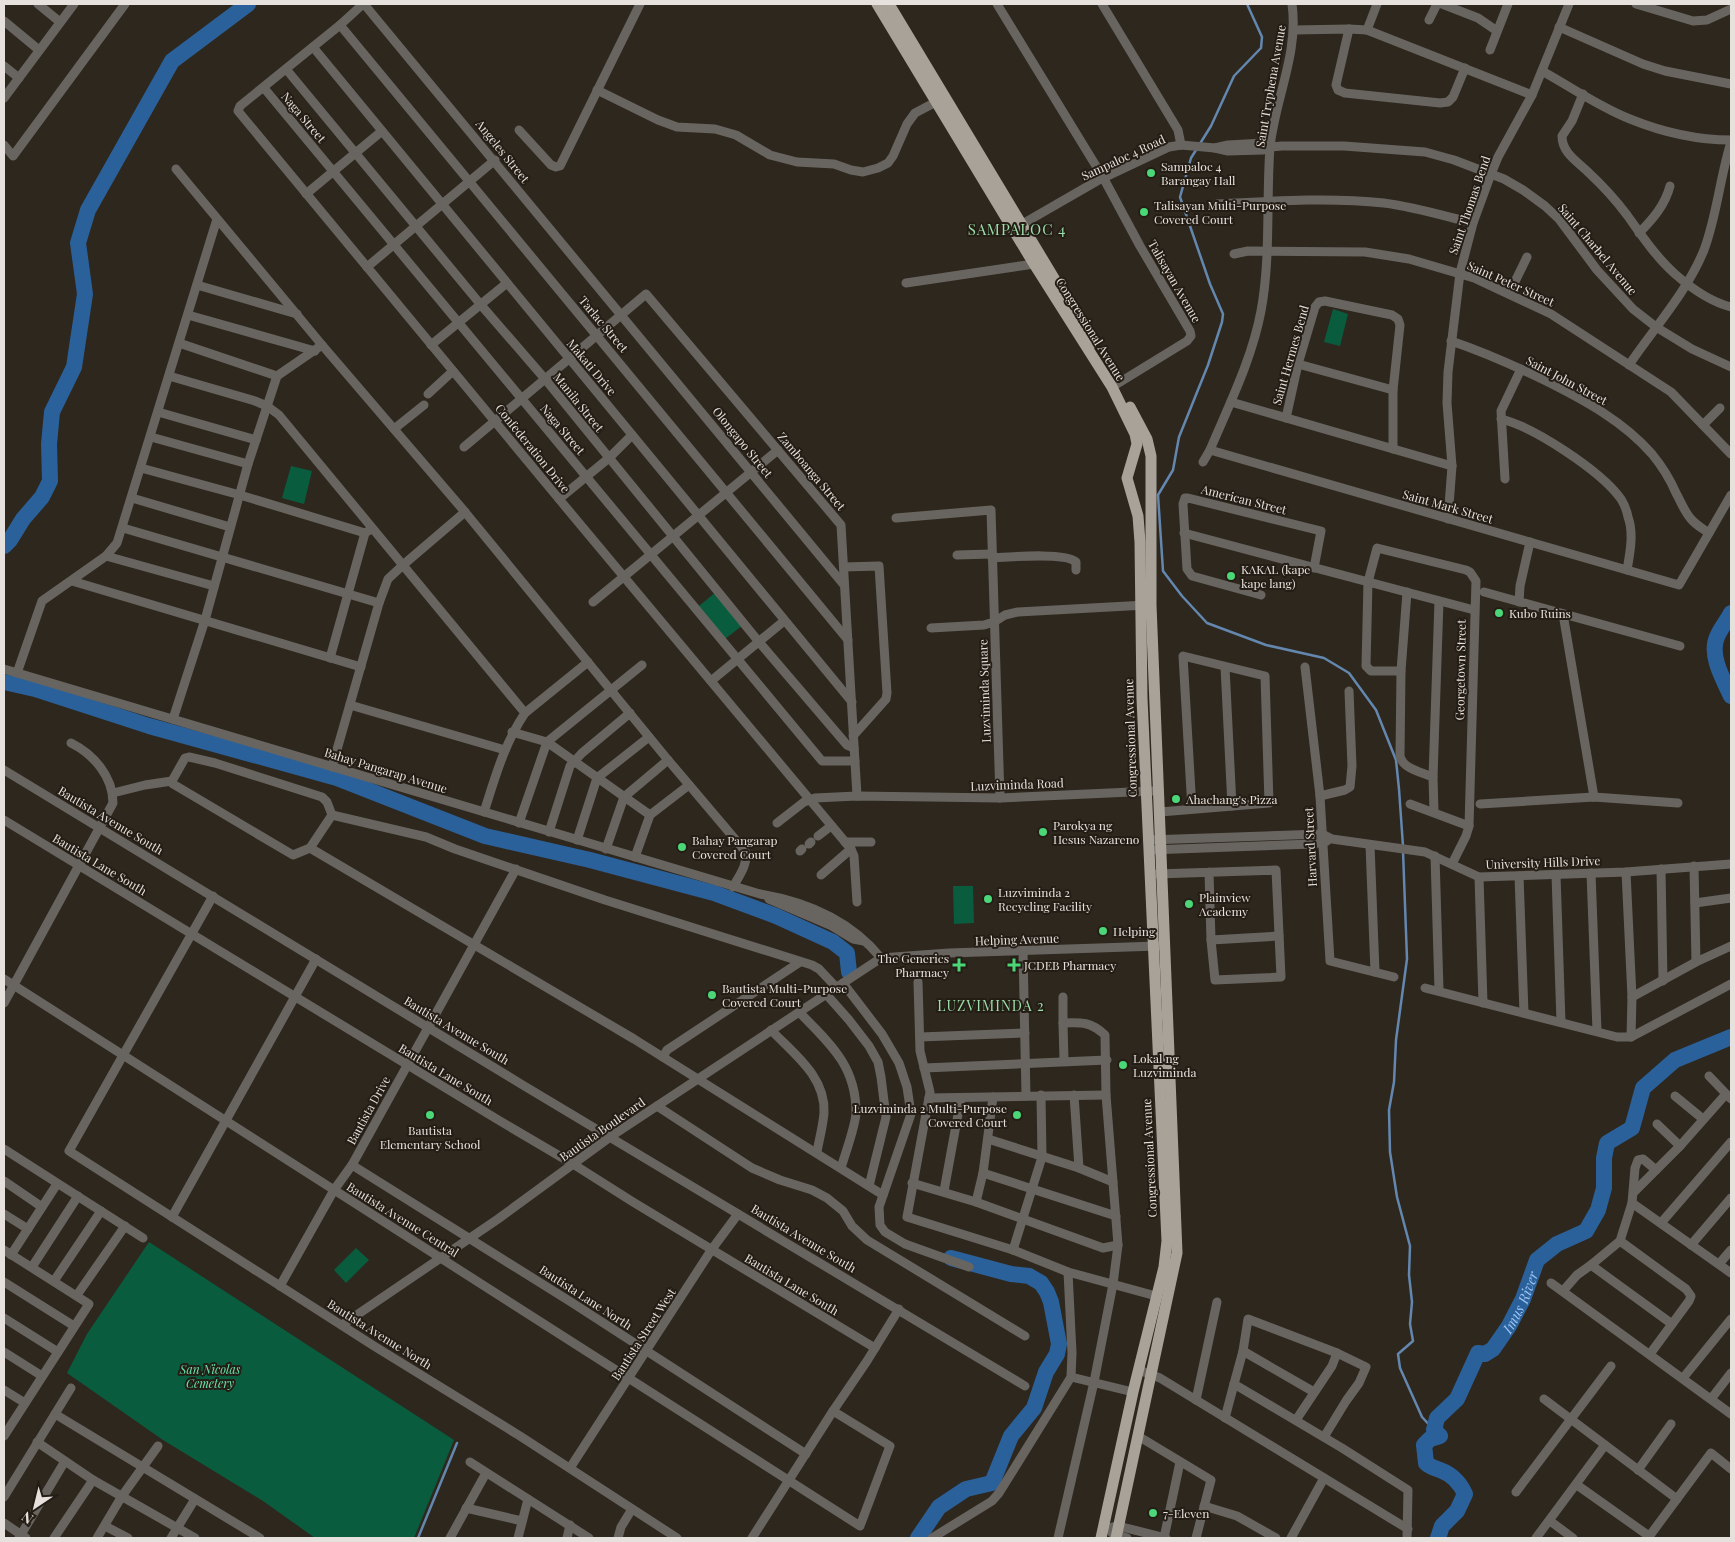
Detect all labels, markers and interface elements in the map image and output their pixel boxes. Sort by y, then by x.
street label: Saint Tryphena Avenue [1251,24,1289,148]
street label: Naga Street [278,88,330,146]
street label: Angeles Street [472,115,534,186]
street label: Sampaloc 4 Road [1079,131,1168,183]
street label: Saint Thomas Bend [1445,153,1493,257]
place label: Sampaloc 4 Barangay Hall [1161,158,1236,188]
marker: Sampaloc 4 Barangay Hall [1145,167,1157,179]
place label: Talisayan Multi-Purpose Covered Court [1154,197,1286,227]
street label: Saint Charbel Avenue [1555,200,1641,298]
marker: Talisayan Multi-Purpose Covered Court [1138,206,1150,218]
district label: SAMPALOC 4 [968,219,1066,239]
street label: Talisayan Avenue [1145,237,1205,325]
street label: Saint Peter Street [1465,257,1558,310]
street label: Congressional Avenue [1053,274,1129,384]
street label: Tarlac Street [576,293,633,356]
street label: Saint Hermes Bend [1268,303,1312,407]
street label: Makati Drive [564,335,620,399]
street label: Saint John Street [1524,352,1611,408]
street label: Manila Street [550,369,608,435]
street label: Confederation Drive [492,400,574,496]
street label: Naga Street [537,400,589,458]
street label: Olongapo Street [710,403,777,481]
street label: Zamboanga Street [775,429,850,514]
street label: American Street [1199,480,1289,518]
street label: Saint Mark Street [1401,485,1496,527]
place label: KAKAL (kape kape lang) [1241,561,1310,591]
marker: KAKAL (kape kape lang) [1225,570,1237,582]
place label: Kubo Ruins [1509,605,1571,621]
marker: Kubo Ruins [1493,607,1505,619]
street label: Georgetown Street [1451,619,1469,721]
street label: Luzviminda Square [974,639,994,743]
street label: Congressional Avenue [1120,678,1140,798]
street label: Bahay Pangarap Avenue [323,744,449,796]
street label: Luzviminda Road [970,774,1064,794]
street label: Bautista Avenue South [55,782,167,858]
place label: Ahachang's Pizza [1185,791,1277,807]
marker: Ahachang's Pizza [1170,793,1182,805]
street label: Harvard Street [1300,806,1320,887]
place label: Parokya ng Hesus Nazareno [1053,817,1140,847]
marker: Parokya ng Hesus Nazareno [1037,826,1049,838]
street label: Bautista Lane South [50,830,150,898]
place label: Bahay Pangarap Covered Court [692,832,778,862]
marker: Bahay Pangarap Covered Court [676,841,688,853]
street label: University Hills Drive [1485,852,1601,872]
place label: Luzviminda 2 Recycling Facility [998,884,1092,914]
place label: Plainview Academy [1198,889,1251,919]
marker: Luzviminda 2 Recycling Facility [982,893,994,905]
marker: Plainview Academy [1183,898,1195,910]
place label: Helping [1113,923,1156,939]
marker: Helping [1097,925,1109,937]
street label: Helping Avenue [975,930,1059,948]
place label: The Generics Pharmacy [878,950,949,980]
place label: JCDEB Pharmacy [1023,957,1116,973]
marker: The Generics Pharmacy [953,959,965,971]
marker: JCDEB Pharmacy [1008,959,1020,971]
place label: Bautista Multi-Purpose Covered Court [722,980,847,1010]
marker: Bautista Multi-Purpose Covered Court [706,989,718,1001]
street label: Bautista Avenue South [401,992,513,1068]
district label: LUZVIMINDA 2 [937,996,1045,1015]
street label: Bautista Lane South [396,1040,496,1108]
place label: Lokal ng Luzviminda [1133,1050,1196,1080]
marker: Lokal ng Luzviminda [1117,1059,1129,1071]
street label: Bautista Drive [343,1073,393,1147]
street label: Bautista Boulevard [556,1094,648,1164]
street label: Congressional Avenue [1138,1098,1160,1218]
place label: Luzviminda 2 Multi-Purpose Covered Court [853,1100,1008,1130]
marker: Bautista Elementary School [424,1109,436,1121]
marker: Luzviminda 2 Multi-Purpose Covered Court [1011,1109,1023,1121]
place label: Bautista Elementary School [380,1122,481,1152]
street label: Bautista Avenue Central [344,1178,463,1260]
street label: Bautista Avenue South [748,1200,860,1276]
street label: Bautista Lane South [742,1250,842,1318]
street label: Bautista Lane North [537,1261,635,1333]
water label: Imus River [1497,1268,1542,1338]
street label: Bautista Street West [607,1284,679,1383]
street label: Bautista Avenue North [325,1295,435,1373]
park label: San Nicolas Cemetery [179,1361,241,1391]
north arrow [10,1482,60,1532]
place label: 7-Eleven [1163,1505,1209,1521]
text: N [18,1507,37,1529]
marker: 7-Eleven [1147,1507,1159,1519]

